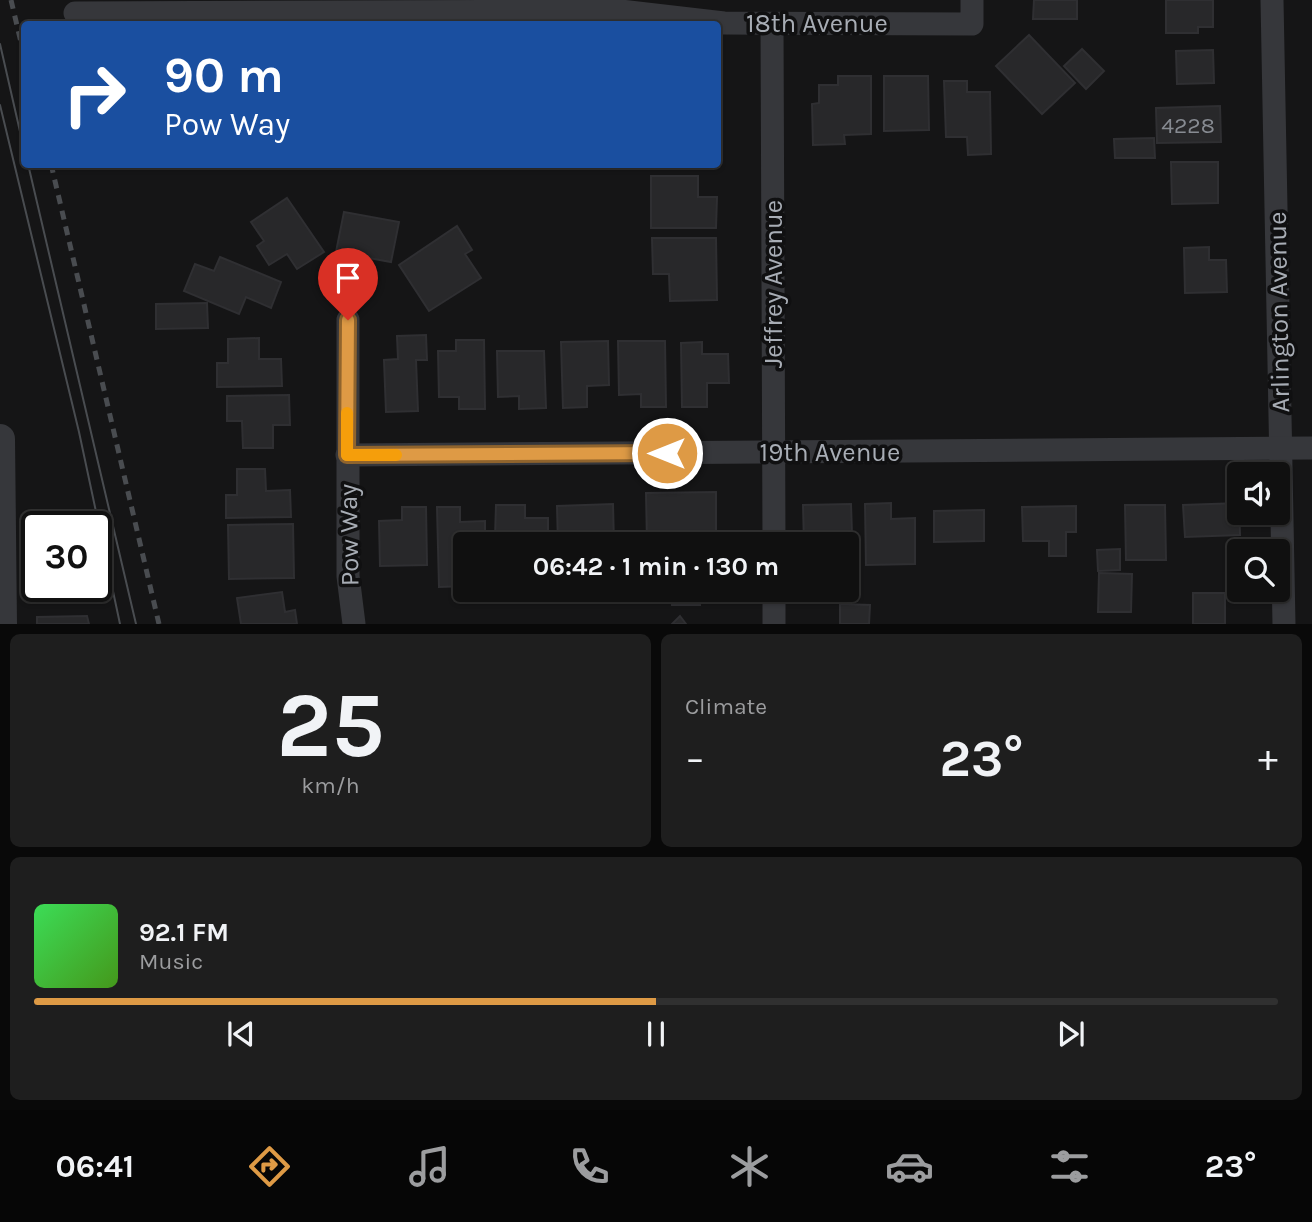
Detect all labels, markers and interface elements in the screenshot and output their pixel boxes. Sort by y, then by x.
street label: 18th Avenue [746,8,888,39]
text: 90 m [164,47,284,104]
icon: right [49,49,140,140]
text: Pow Way [164,106,290,143]
house number: 4228 [1161,112,1215,139]
street label: Jeffrey Avenue [758,200,789,368]
street label: Arlington Avenue [1262,211,1296,413]
pin [318,248,378,320]
icon: arrive [329,259,367,297]
position arrow [630,416,704,490]
street label: 19th Avenue [760,437,900,468]
map controls [1227,462,1290,602]
button: sound [1227,462,1290,525]
street label: Pow Way [333,484,365,586]
speed limit sign: 30 [21,511,112,602]
button: search [1227,539,1290,602]
text: 06:42 · 1 min · 130 m [533,551,779,582]
text: 25 [276,673,385,779]
text: Climate [685,693,767,720]
text: 23° [939,728,1024,789]
text: − [685,736,705,781]
text: + [1258,736,1278,781]
text: km/h [301,772,360,799]
text: 92.1 FM [139,917,229,948]
text: Music [139,948,203,975]
icon: previous [222,1015,260,1053]
icon: pause [637,1015,675,1053]
icon: next [1052,1015,1090,1053]
icon: directions [245,1142,294,1191]
icon: music [405,1142,454,1191]
icon: phone [565,1142,614,1191]
icon: climate [725,1142,774,1191]
icon: car [885,1142,934,1191]
icon: filters [1045,1142,1094,1191]
text: 06:41 [55,1148,134,1185]
text: 23° [1205,1148,1256,1185]

